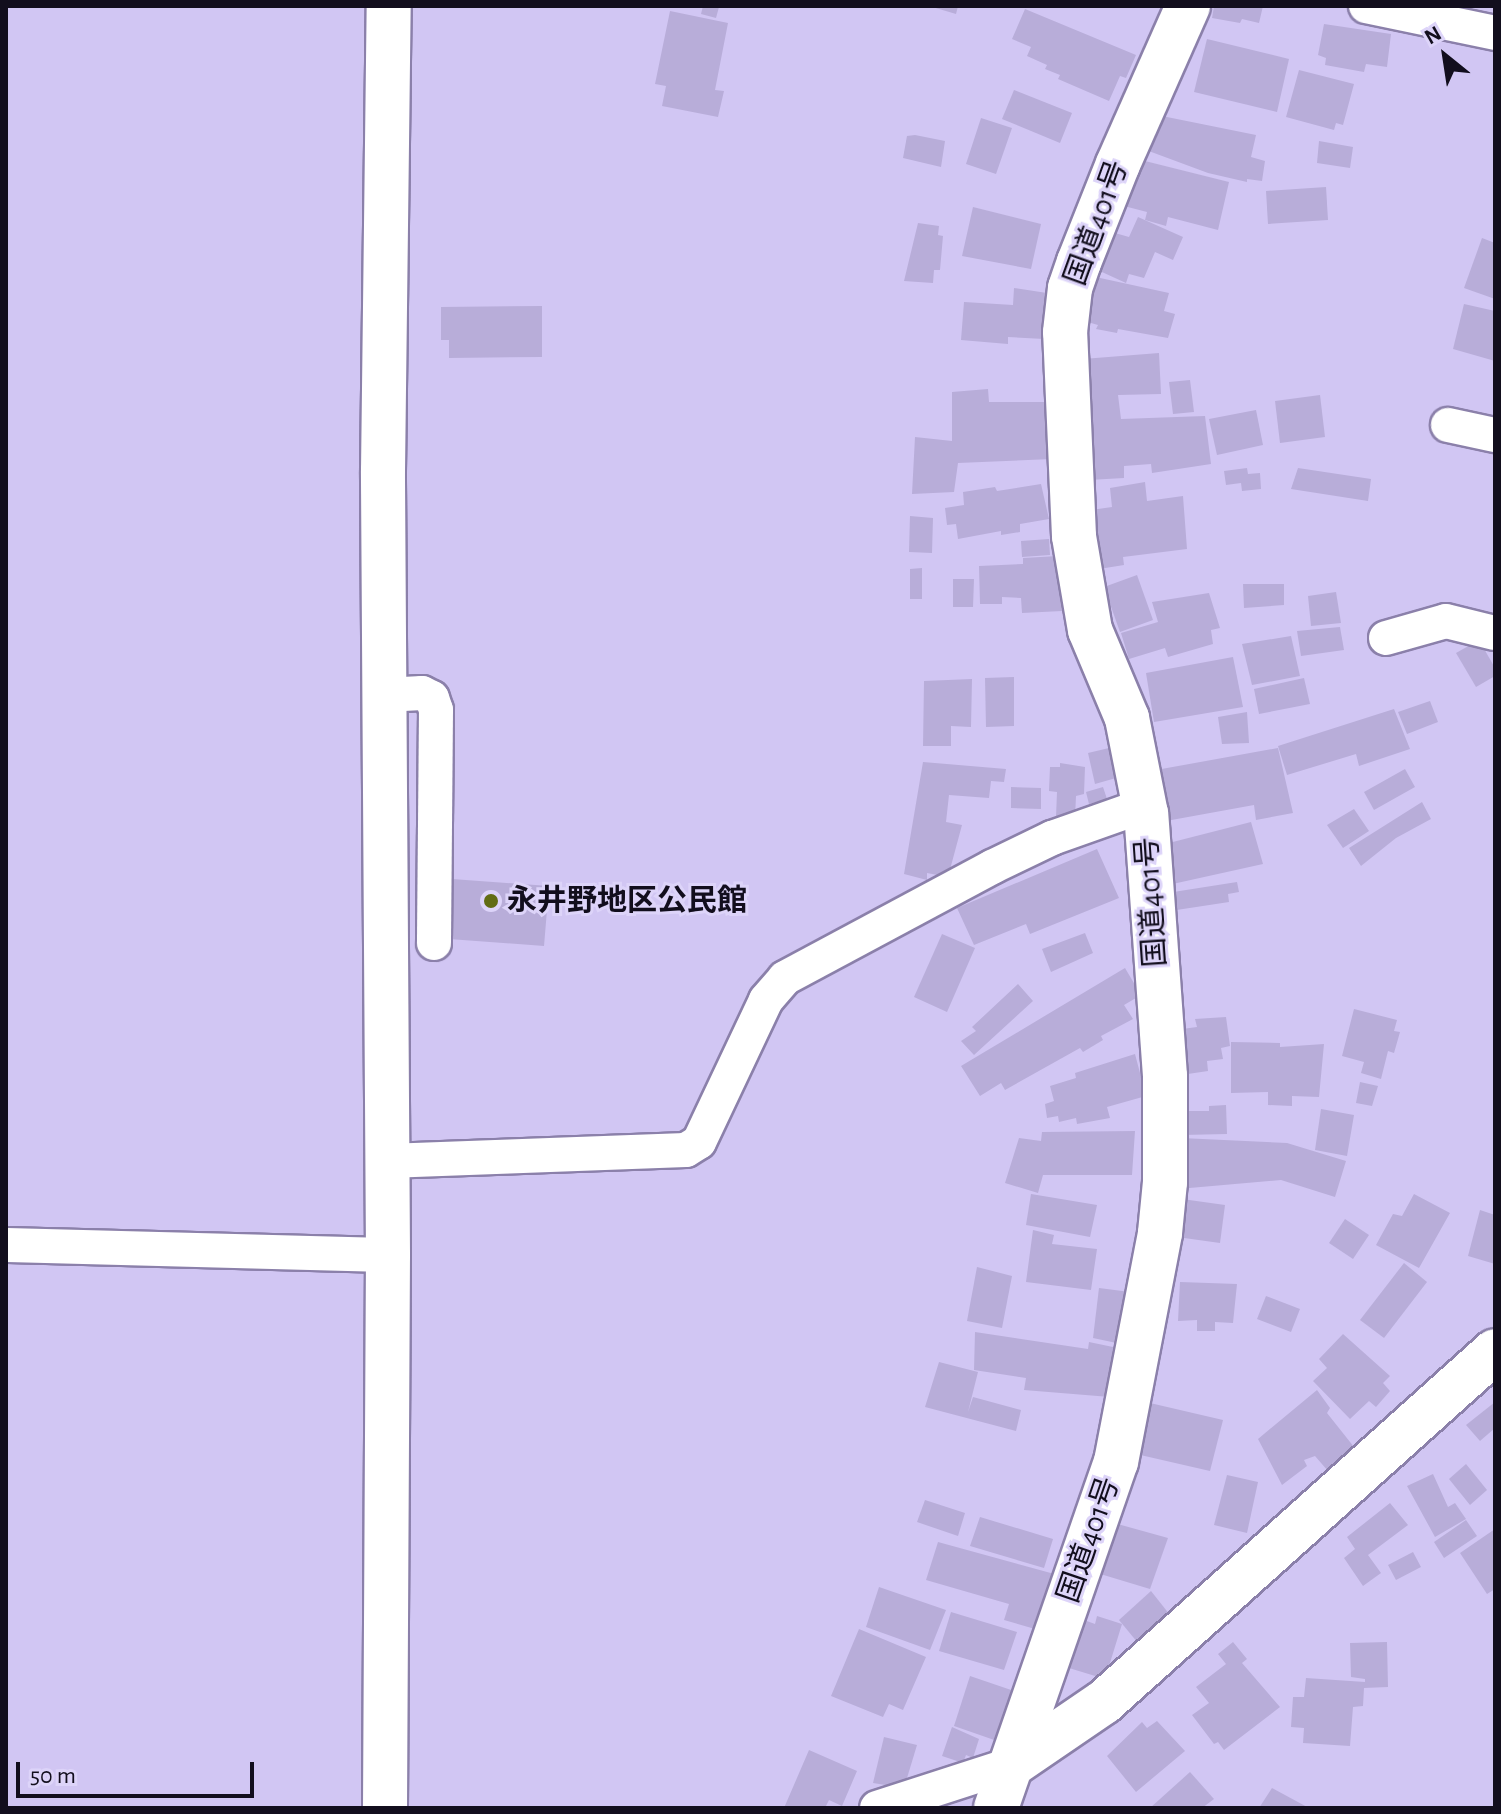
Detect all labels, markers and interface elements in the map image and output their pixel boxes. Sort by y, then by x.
north arrow [1405,16,1485,96]
text: N [1421,22,1445,49]
street label: 国道401号 [1058,155,1136,291]
street label: 国道401号 [1129,836,1175,968]
place label: 永井野地区公民館 [507,883,747,919]
marker: 永井野地区公民館 [482,892,500,910]
street label: 国道401号 [1051,1472,1127,1608]
scale bar [20,1746,258,1796]
text: 50 m [30,1764,76,1788]

